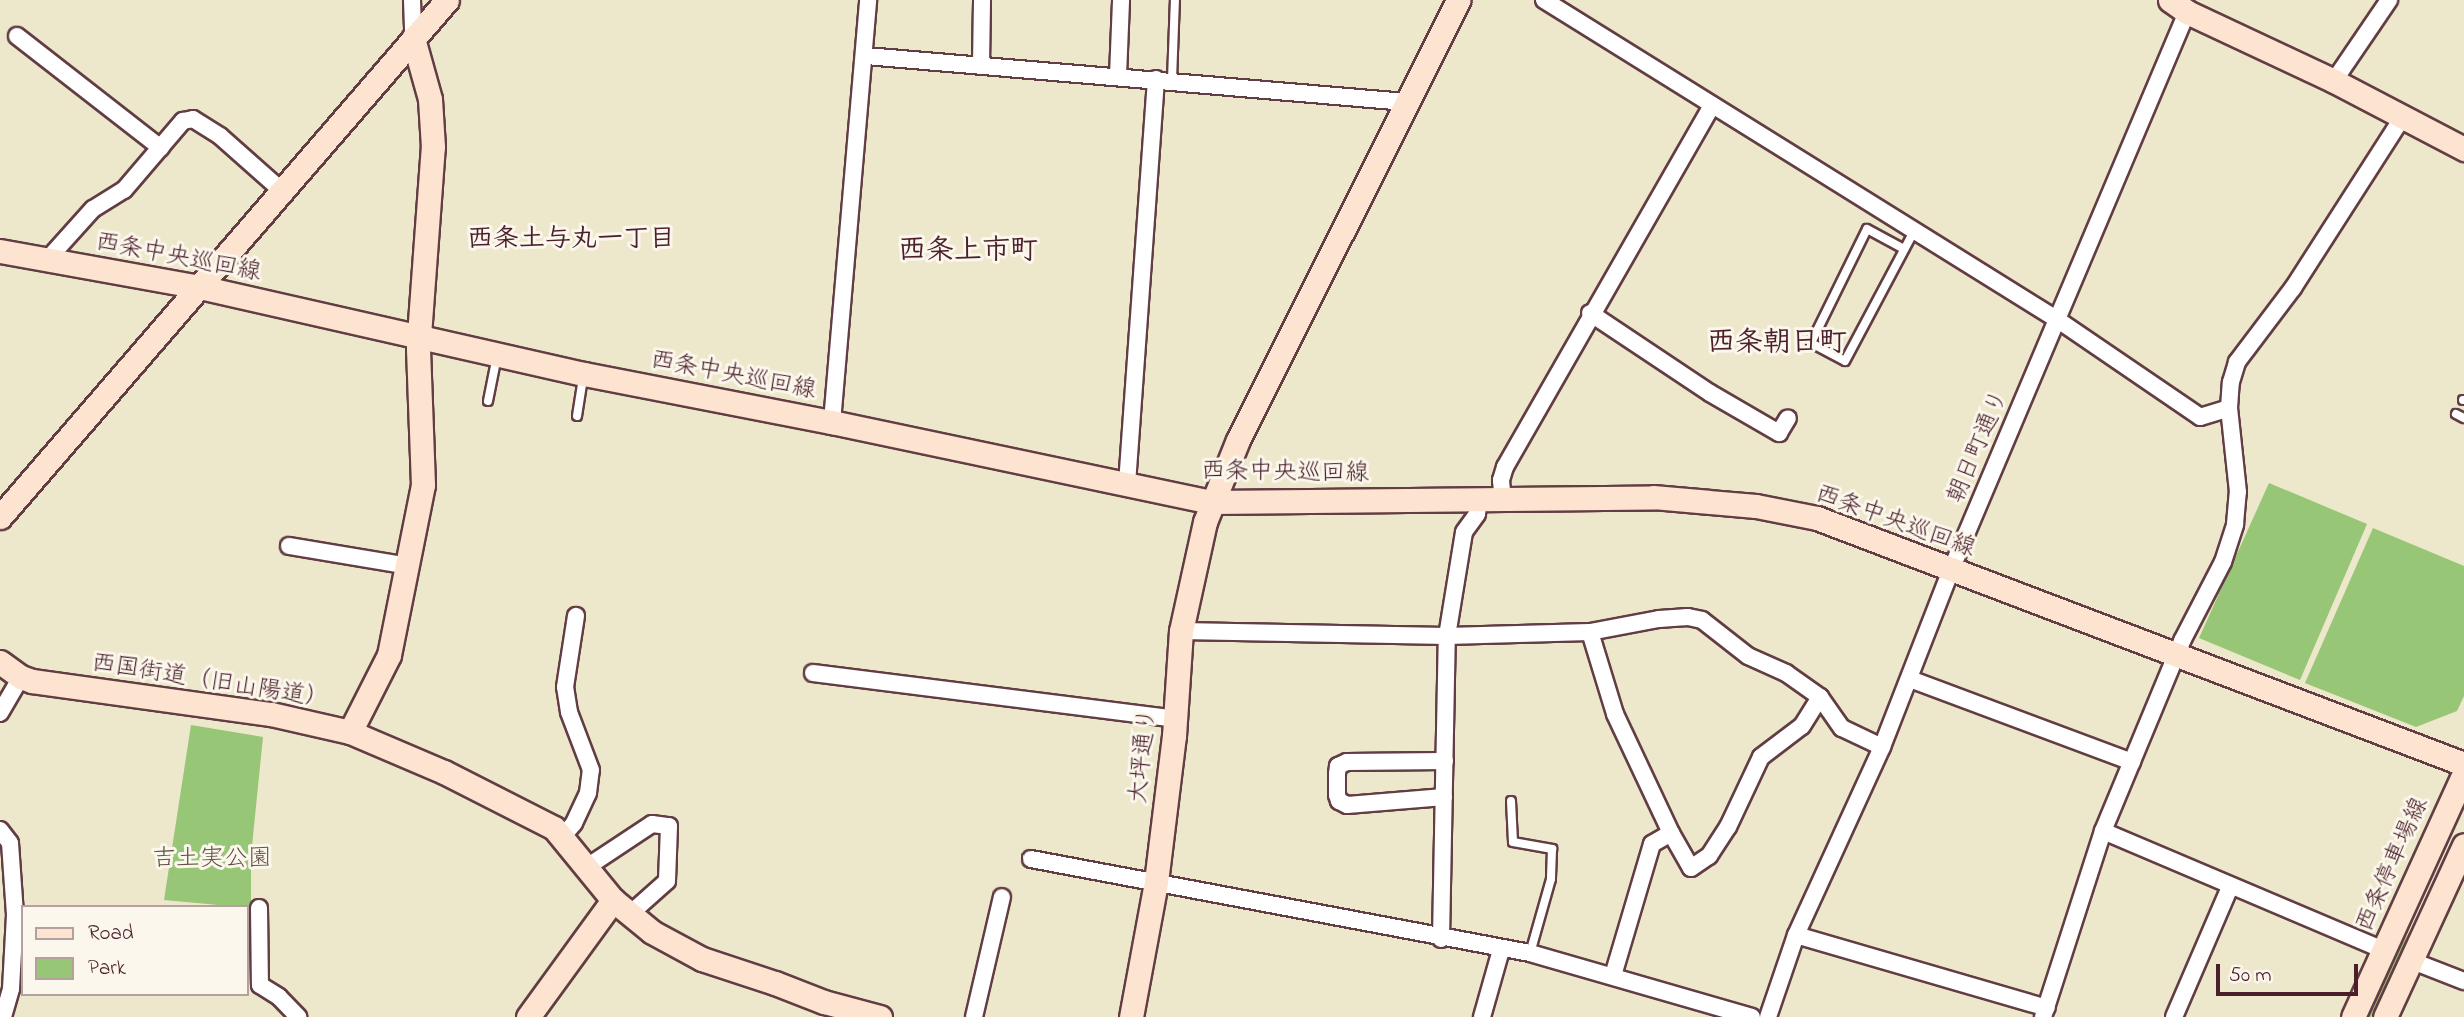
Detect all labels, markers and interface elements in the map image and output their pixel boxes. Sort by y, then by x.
district label: 西条土与丸一丁目 [467,225,675,257]
street label: 西条中央巡回線 [93,228,263,288]
district label: 西条上市町 [898,235,1038,269]
district label: 西条朝日町 [1707,327,1847,361]
street label: 西条中央巡回線 [648,346,818,406]
street label: 朝日町通り [1942,386,2016,508]
street label: 西条中央巡回線 [1201,457,1369,489]
street label: 西条中央巡回線 [1811,480,1979,564]
street label: 西国街道（旧山陽道） [89,649,331,715]
street label: 大坪通り [1125,707,1163,805]
street label: 西条停車場線 [2351,793,2435,937]
park label: 吉土実公園 [152,846,272,874]
legend [21,905,248,996]
text: Road [88,919,134,949]
scale bar [2219,950,2361,994]
text: Park [88,954,126,984]
text: 50 m [2229,961,2272,991]

